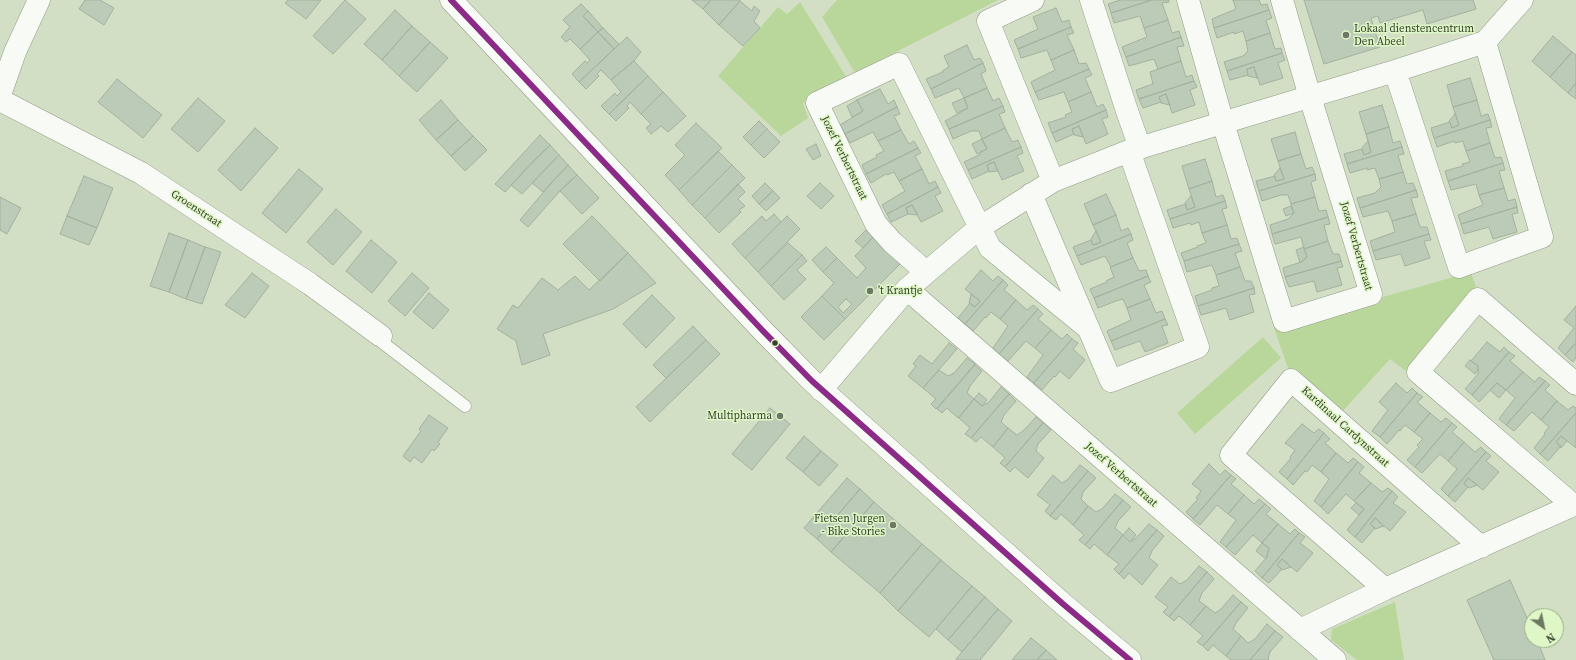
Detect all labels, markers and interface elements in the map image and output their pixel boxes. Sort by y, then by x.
place label: Lokaal dienstencentrum Den Abeel [1354,22,1474,48]
marker: Lokaal dienstencentrum Den Abeel [1341,30,1351,40]
street label: Jozef Verbertstraat [818,114,870,202]
street label: Groenstraat [168,188,224,230]
street label: Jozef Verbertstraat [1337,200,1375,292]
place label: 't Krantje [878,284,922,298]
marker: 't Krantje [865,286,875,296]
unlabelled marker [770,338,780,348]
street label: Kardinaal Cardynstraat [1298,384,1392,470]
place label: Multipharma [707,409,772,423]
marker: Multipharma [775,411,785,421]
street label: Jozef Verbertstraat [1082,440,1160,510]
place label: Fietsen Jurgen - Bike Stories [814,512,885,538]
marker: Fietsen Jurgen - Bike Stories [888,520,898,530]
north arrow [1524,608,1564,648]
text: N [1543,629,1558,646]

